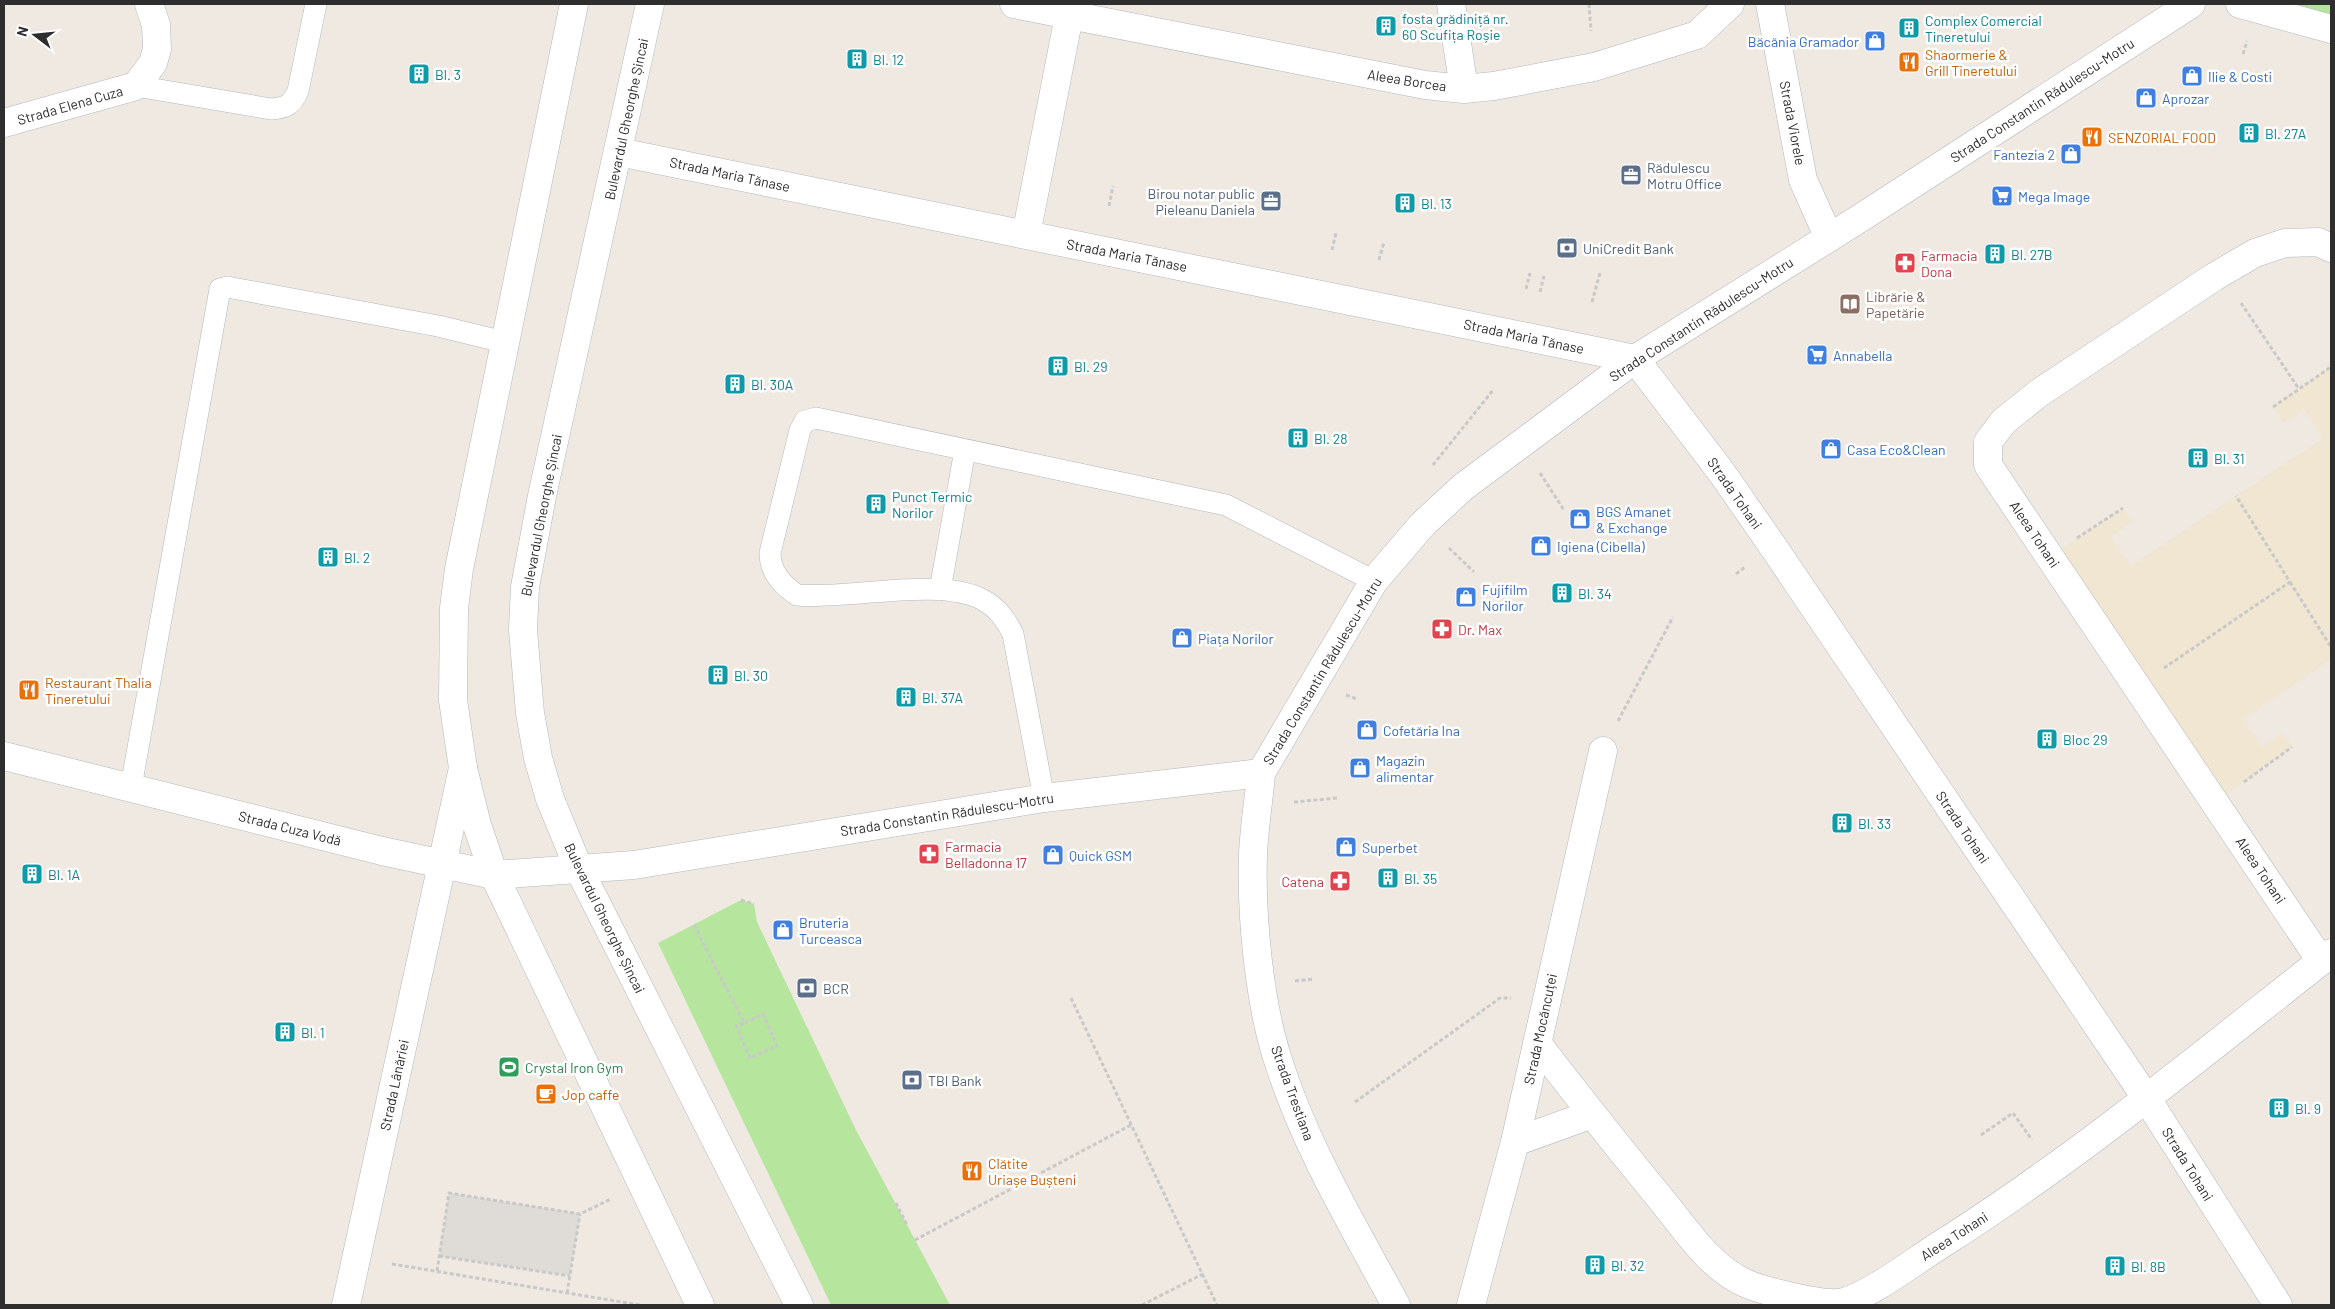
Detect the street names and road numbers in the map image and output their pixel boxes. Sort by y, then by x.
street label: Strada Constantin Rădulescu-Motru [1947,34,2137,166]
street label: Bulevardul Gheorghe Șincai [601,37,651,201]
street label: Aleea Borcea [1366,65,1448,95]
street label: Strada Viorele [1776,79,1810,167]
street label: Strada Elena Cuza [15,82,125,128]
street label: Strada Maria Tănase [668,153,792,195]
street label: Strada Maria Tănase [1065,235,1189,275]
street label: Strada Constantin Rădulescu-Motru [1606,253,1796,385]
street label: Strada Maria Tănase [1462,315,1586,357]
street label: Bulevardul Gheorghe Șincai [517,432,565,598]
street label: Strada Tohani [1704,454,1766,532]
street label: Aleea Tohani [2006,497,2064,571]
street label: Strada Constantin Rădulescu-Motru [1259,574,1385,768]
street label: Strada Tohani [1933,788,1993,866]
street label: Strada Constantin Rădulescu-Motru [839,789,1055,839]
street label: Strada Cuza Vodă [237,807,343,849]
street label: Aleea Tohani [2232,833,2290,907]
street label: Bulevardul Gheorghe Șincai [561,840,649,996]
street label: Strada Mocăncuței [1520,972,1560,1086]
street label: Strada Lânăriei [376,1038,412,1132]
street label: Strada Trestiana [1268,1043,1318,1143]
street label: Strada Tohani [2159,1124,2217,1204]
street label: Aleea Tohani [1917,1208,1991,1264]

